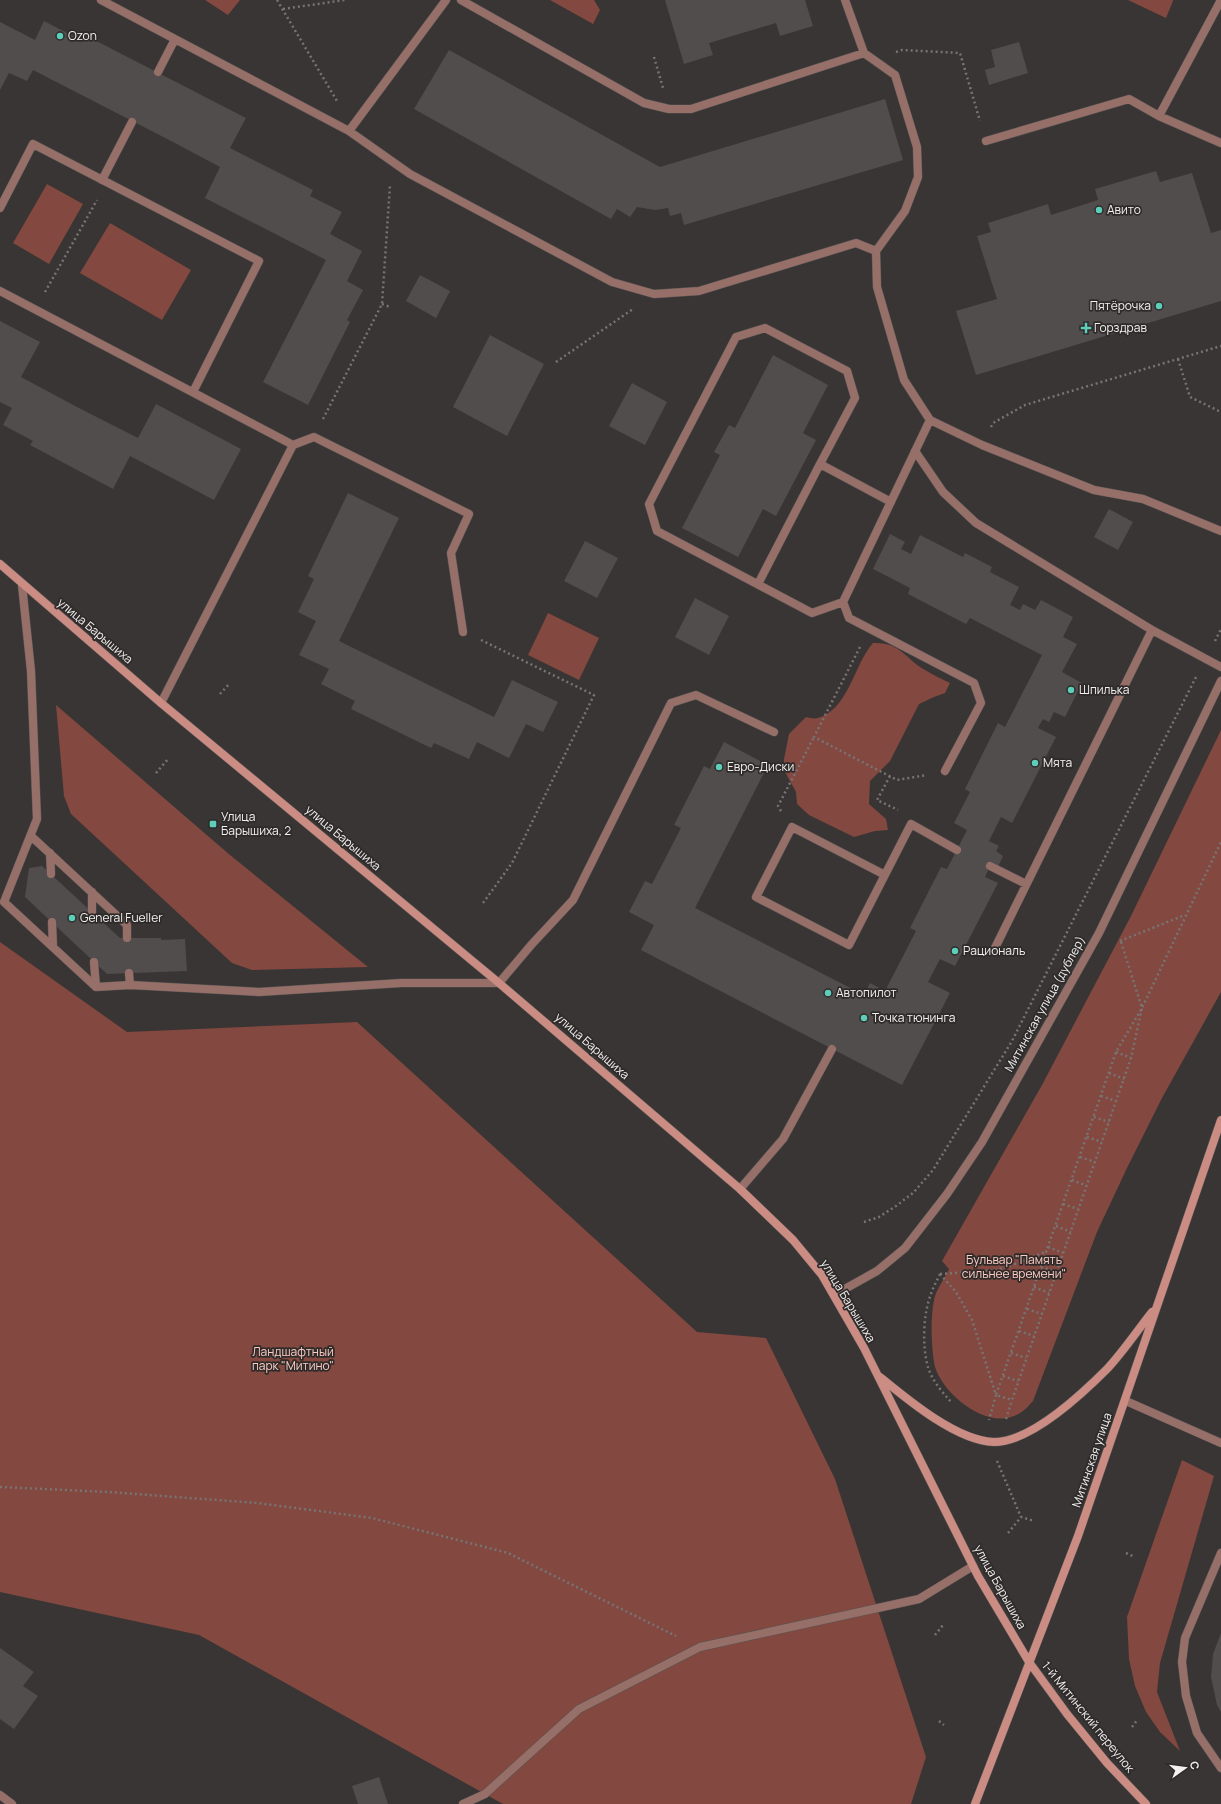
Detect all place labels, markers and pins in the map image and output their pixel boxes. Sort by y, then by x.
place label: Ozon [68,27,97,44]
marker: Ozon [55,31,65,41]
place label: Авито [1107,201,1141,218]
marker: Авито [1094,205,1104,215]
place label: Пятёрочка [1090,297,1151,314]
marker: Пятёрочка [1154,301,1164,311]
place label: Горздрав [1094,319,1147,336]
marker: Горздрав [1081,323,1091,333]
place label: Шпилька [1079,681,1129,698]
marker: Шпилька [1066,685,1076,695]
place label: Мята [1043,754,1072,771]
place label: Евро-Диски [727,758,794,775]
marker: Мята [1030,758,1040,768]
marker: Евро-Диски [714,762,724,772]
place label: Улица Барышиха, 2 [221,808,291,839]
marker: Улица Барышиха, 2 [208,819,218,829]
place label: General Fueller [80,909,163,926]
marker: General Fueller [67,913,77,923]
place label: Рациональ [963,942,1025,959]
marker: Рациональ [950,946,960,956]
place label: Автопилот [836,984,897,1001]
marker: Автопилот [823,988,833,998]
place label: Точка тюнинга [872,1009,955,1026]
marker: Точка тюнинга [859,1013,869,1023]

